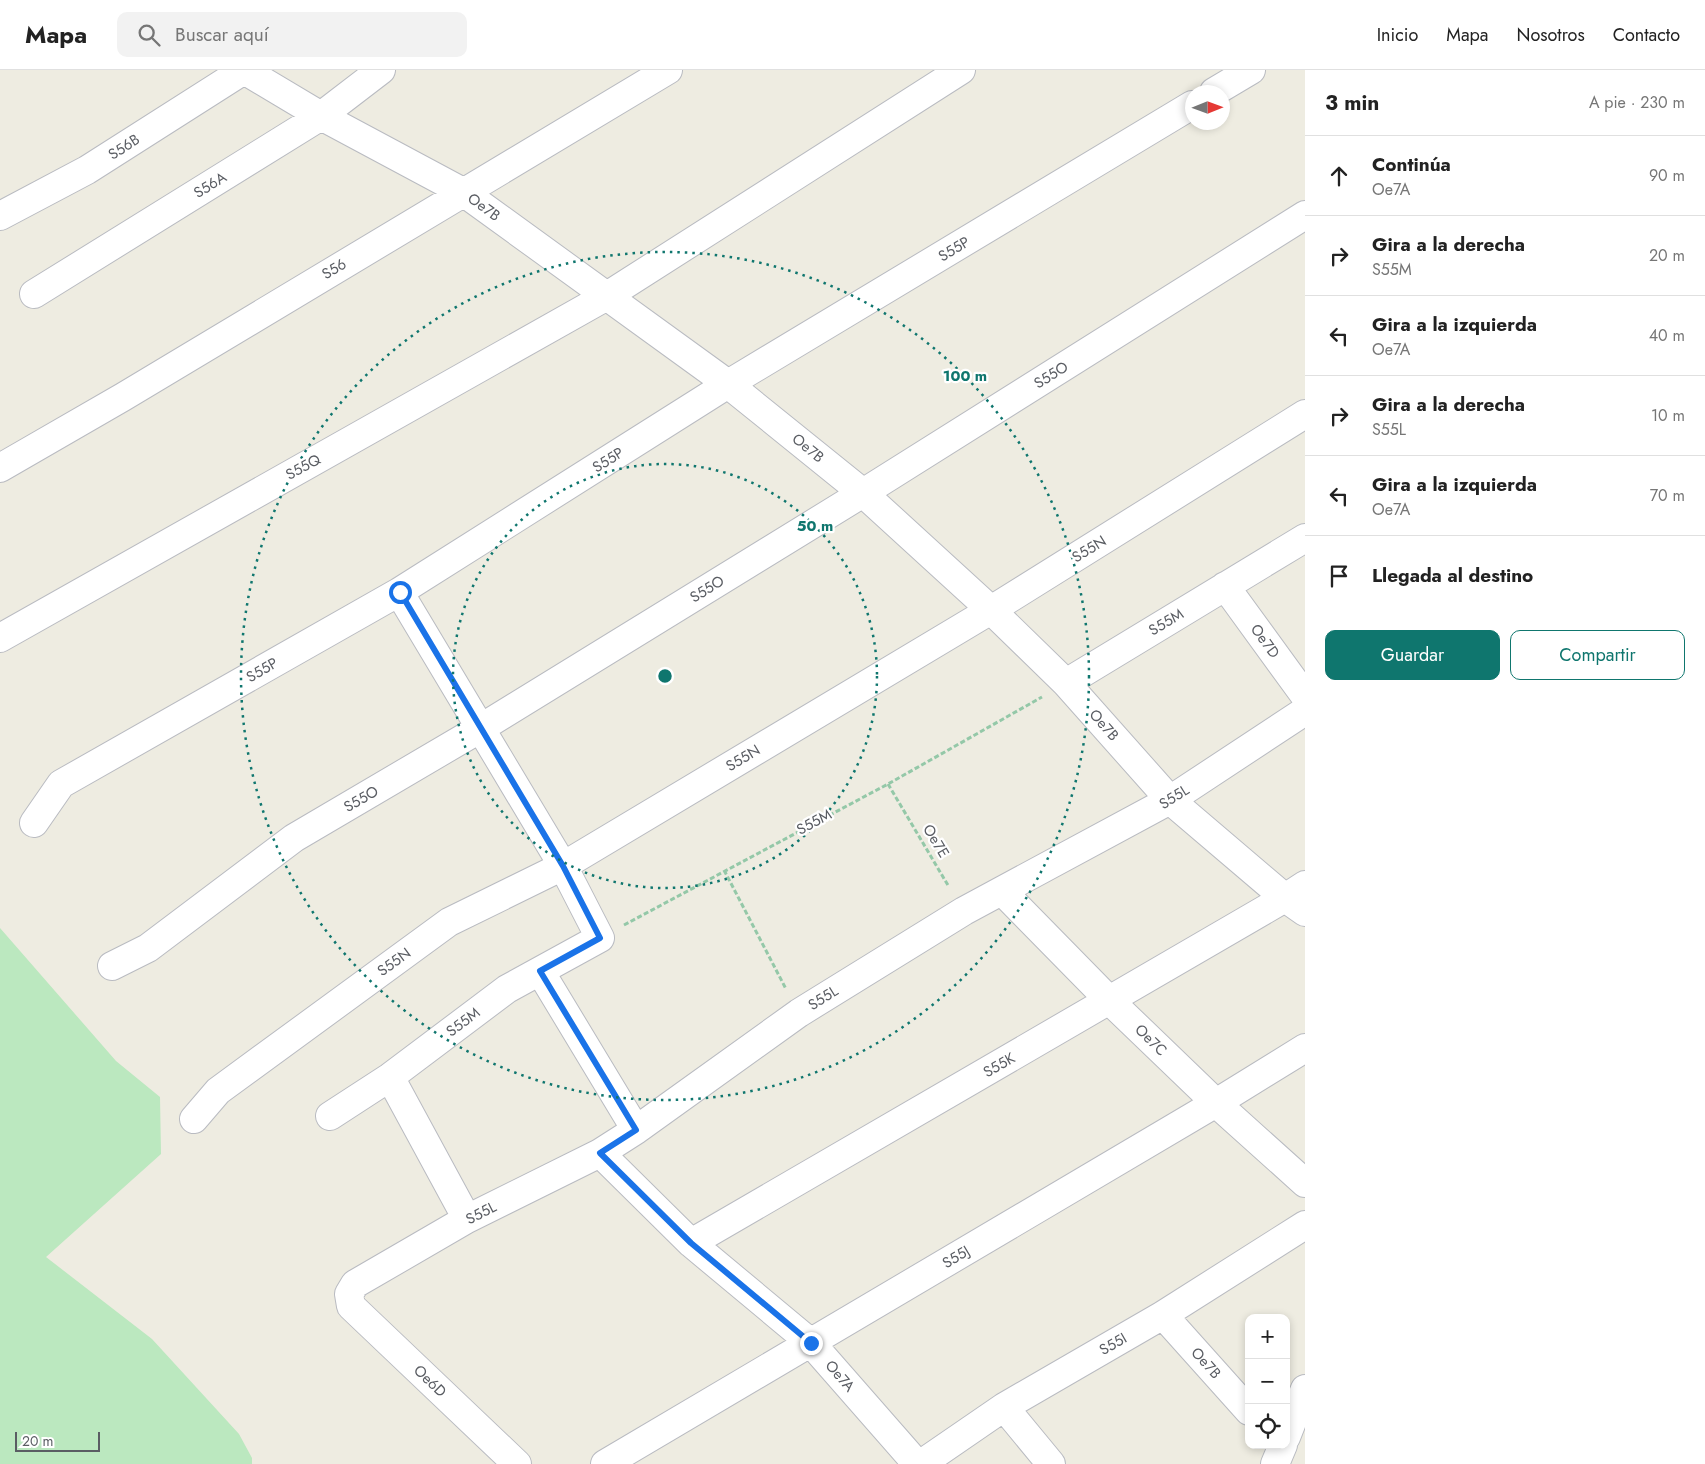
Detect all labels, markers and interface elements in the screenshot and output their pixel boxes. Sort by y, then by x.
search box [117,12,467,57]
text: Mapa [25,17,87,52]
icon: search [135,21,163,49]
text: Buscar aquí [175,21,269,48]
text: Inicio [1377,22,1418,48]
text: Mapa [1446,22,1488,48]
text: Nosotros [1516,22,1585,48]
text: Contacto [1613,22,1680,48]
north arrow [1185,85,1230,130]
text: 3 min [1325,88,1379,118]
text: A pie · 230 m [1589,91,1685,114]
street label: S56B [104,129,144,165]
text: Continúa [1372,151,1451,178]
icon: ahead [1325,162,1353,190]
text: 90 m [1649,164,1685,187]
street label: S56A [189,166,231,204]
text: Oe7A [1372,178,1410,201]
street label: Oe7B [463,188,505,226]
street label: S55P [934,231,974,267]
text: Gira a la derecha [1372,231,1525,258]
icon: right [1325,242,1353,270]
text: 20 m [1649,244,1685,267]
street label: S56 [317,253,351,285]
text: S55M [1372,258,1412,281]
text: Gira a la izquierda [1372,311,1537,338]
icon: left [1325,322,1353,350]
text: 40 m [1649,324,1685,347]
text: Oe7A [1372,338,1410,361]
street label: S55O [1029,356,1073,394]
text: 100 m [943,365,987,387]
text: Gira a la derecha [1372,391,1525,418]
icon: right [1325,402,1353,430]
text: 10 m [1651,404,1685,427]
text: S55L [1372,418,1406,441]
street label: Oe7B [787,428,829,468]
street label: S55P [588,442,628,478]
street label: S55Q [281,448,325,486]
text: Gira a la izquierda [1372,471,1537,498]
icon: left [1325,482,1353,510]
text: 70 m [1650,484,1685,507]
text: Oe7A [1372,498,1410,521]
text: 50 m [797,515,833,537]
street label: S55N [1068,530,1110,568]
icon: arrive [1325,562,1353,590]
text: Llegada al destino [1372,562,1533,589]
street label: S55O [685,570,729,608]
route start [389,581,412,604]
street label: S55M [1144,603,1188,641]
street label: Oe7D [1245,619,1285,663]
button: Guardar [1325,630,1500,680]
button: Compartir [1510,630,1685,680]
street label: S55P [242,652,282,688]
centre of rings [656,667,674,685]
street label: Oe7B [1084,704,1124,746]
street label: S55N [722,739,764,777]
street label: S55L [1155,779,1194,815]
street label: S55O [339,780,383,818]
street label: S55M [792,804,836,840]
street label: Oe7E [917,820,955,862]
street label: S55N [373,942,415,982]
street label: S55L [804,980,843,1016]
street label: S55M [441,1002,485,1042]
street label: Oe7C [1130,1019,1172,1061]
street label: S55K [979,1047,1020,1083]
street label: S55L [462,1196,500,1230]
street label: S55J [938,1240,974,1274]
map controls [1245,1314,1290,1449]
button: + [1245,1314,1290,1359]
street label: S55I [1095,1327,1131,1361]
route end [800,1332,823,1355]
street label: Oe7B [1186,1342,1226,1384]
street label: Oe7A [820,1355,860,1397]
button: − [1245,1359,1290,1404]
street label: Oe6D [409,1360,451,1402]
button: locate [1245,1404,1290,1449]
scale bar [15,1429,100,1452]
text: 20 m [22,1431,54,1451]

